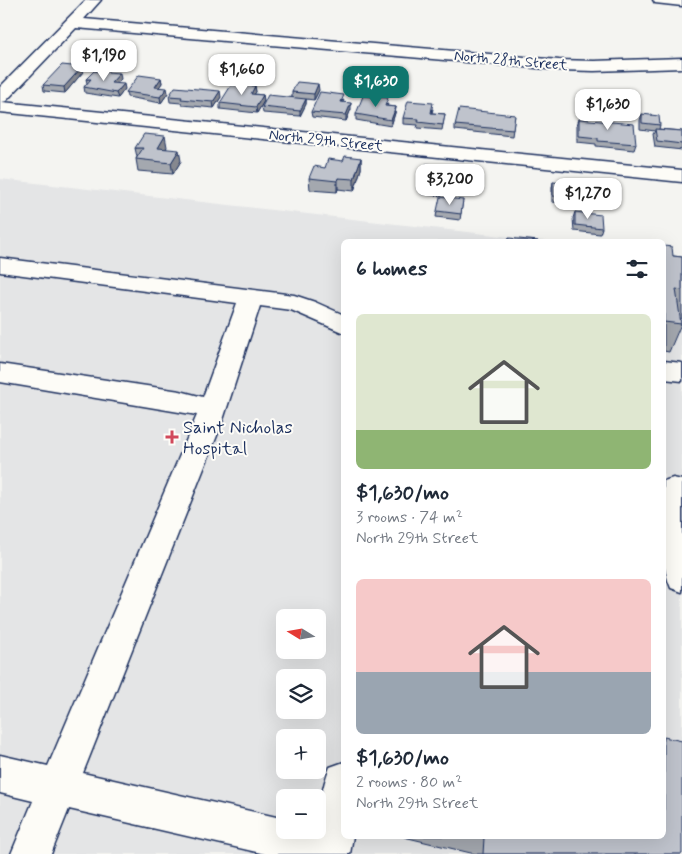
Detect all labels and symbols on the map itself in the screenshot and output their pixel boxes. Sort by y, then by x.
pin: $1,190 [63,39,145,82]
street label: North 28th Street [453,46,569,76]
pin: $1,660 [201,54,283,96]
pin: $1,630 [335,66,417,108]
pin: $1,630 [567,88,649,131]
street label: North 29th Street [268,125,384,157]
pin: $3,200 [409,164,491,206]
pin: $1,270 [547,178,629,220]
place label: Saint Nicholas Hospital [183,416,292,461]
marker: Saint Nicholas Hospital [165,430,179,444]
north arrow [276,609,326,659]

